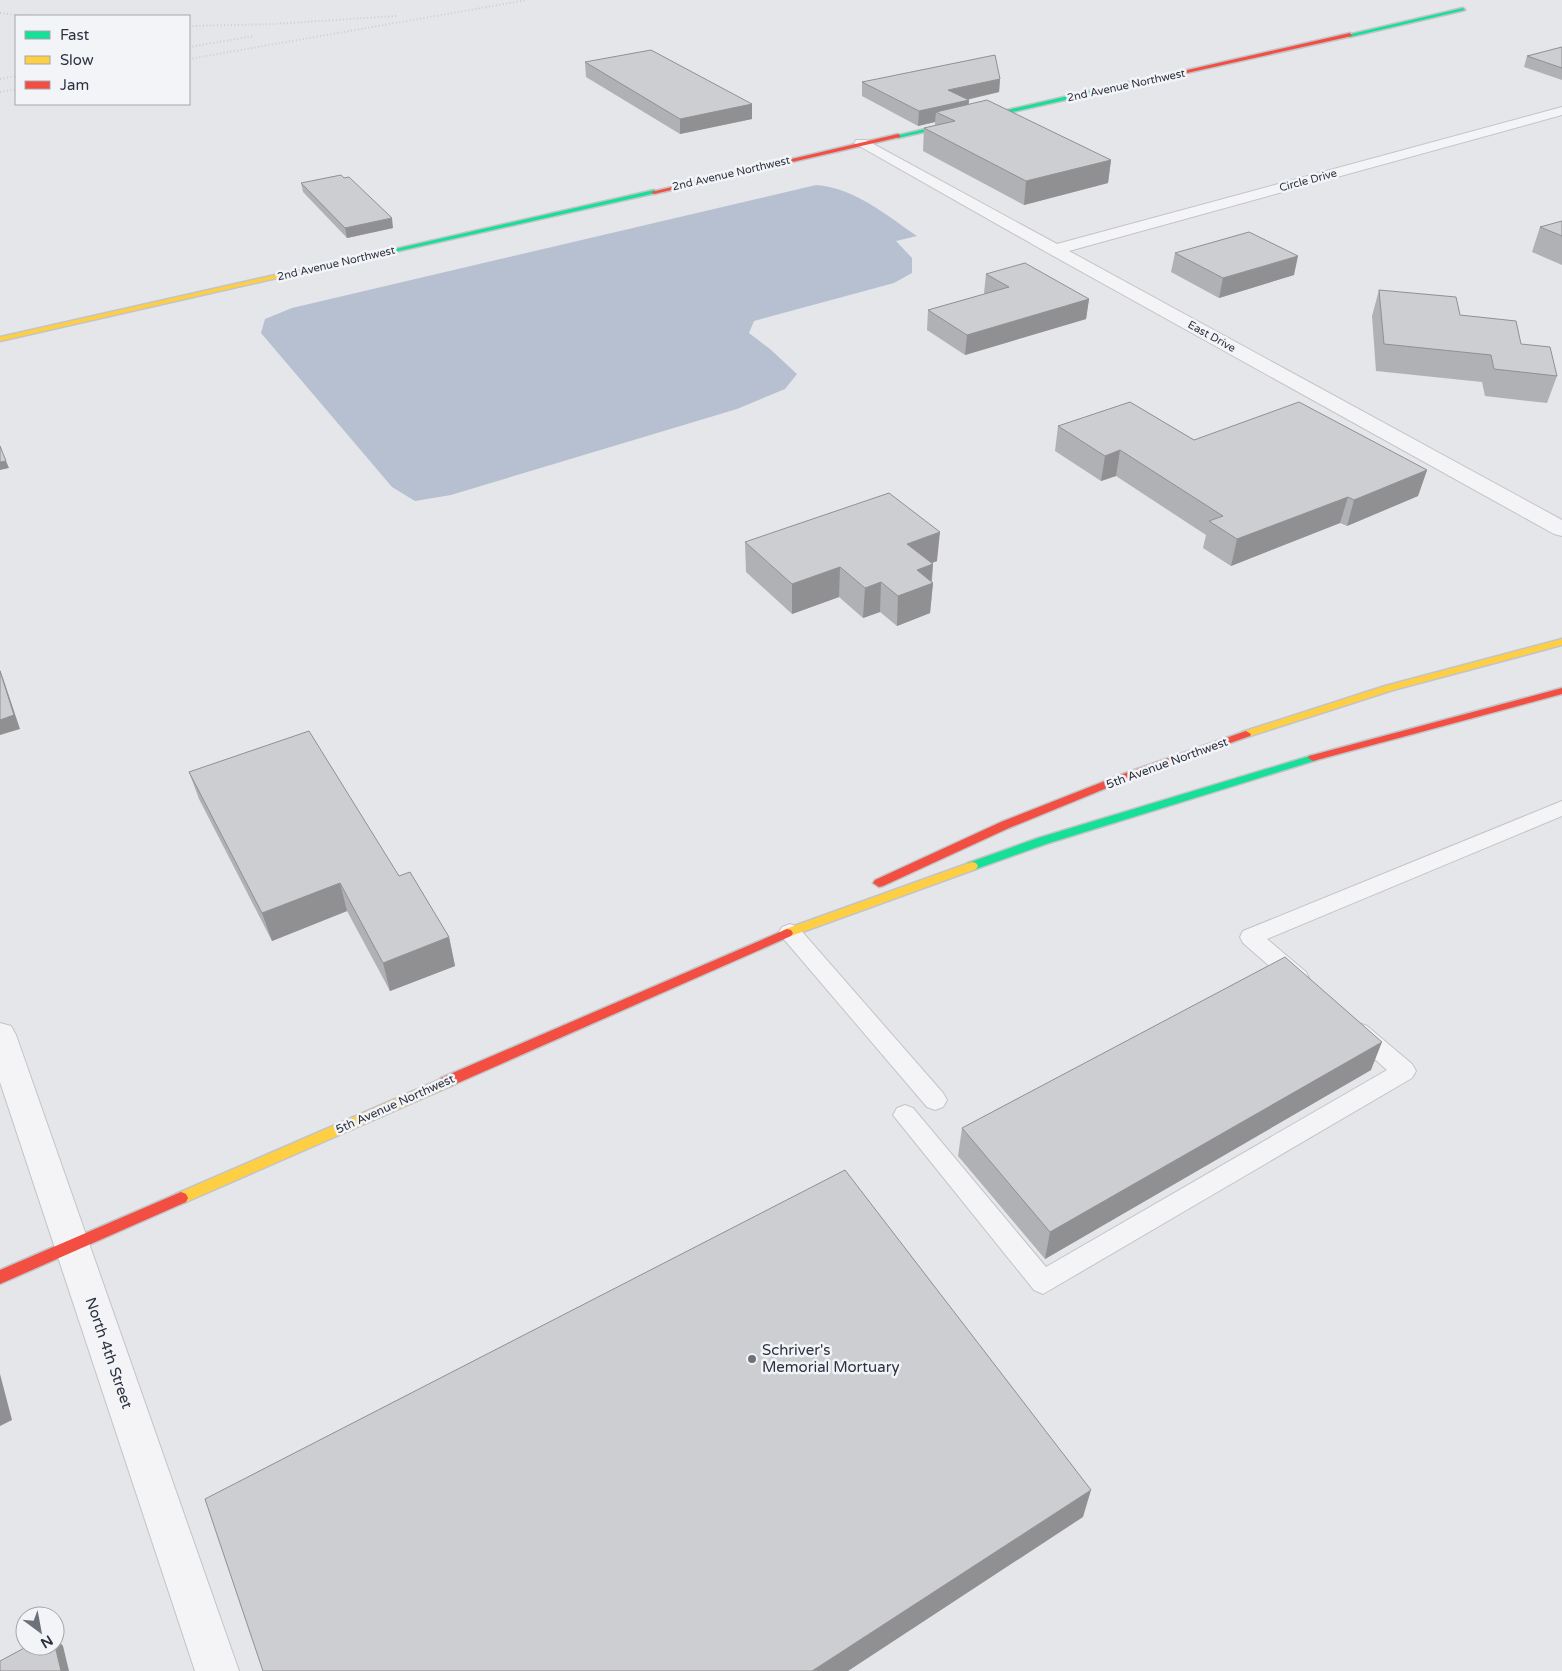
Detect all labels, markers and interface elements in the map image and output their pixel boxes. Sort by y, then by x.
legend [15,15,190,105]
text: Fast [60,26,90,44]
text: Slow [60,51,94,69]
street label: 2nd Avenue Northwest [1066,67,1186,104]
text: Jam [60,76,89,94]
street label: 2nd Avenue Northwest [671,154,791,193]
street label: Circle Drive [1278,167,1338,194]
street label: 2nd Avenue Northwest [276,244,396,283]
street label: East Drive [1186,318,1238,355]
street label: 5th Avenue Northwest [1104,734,1230,792]
street label: 5th Avenue Northwest [334,1071,457,1136]
street label: North 4th Street [82,1295,137,1411]
place label: Schriver's Memorial Mortuary [762,1341,899,1376]
marker: Schriver's Memorial Mortuary [746,1353,758,1365]
north arrow [15,1606,65,1656]
text: N [37,1631,56,1652]

